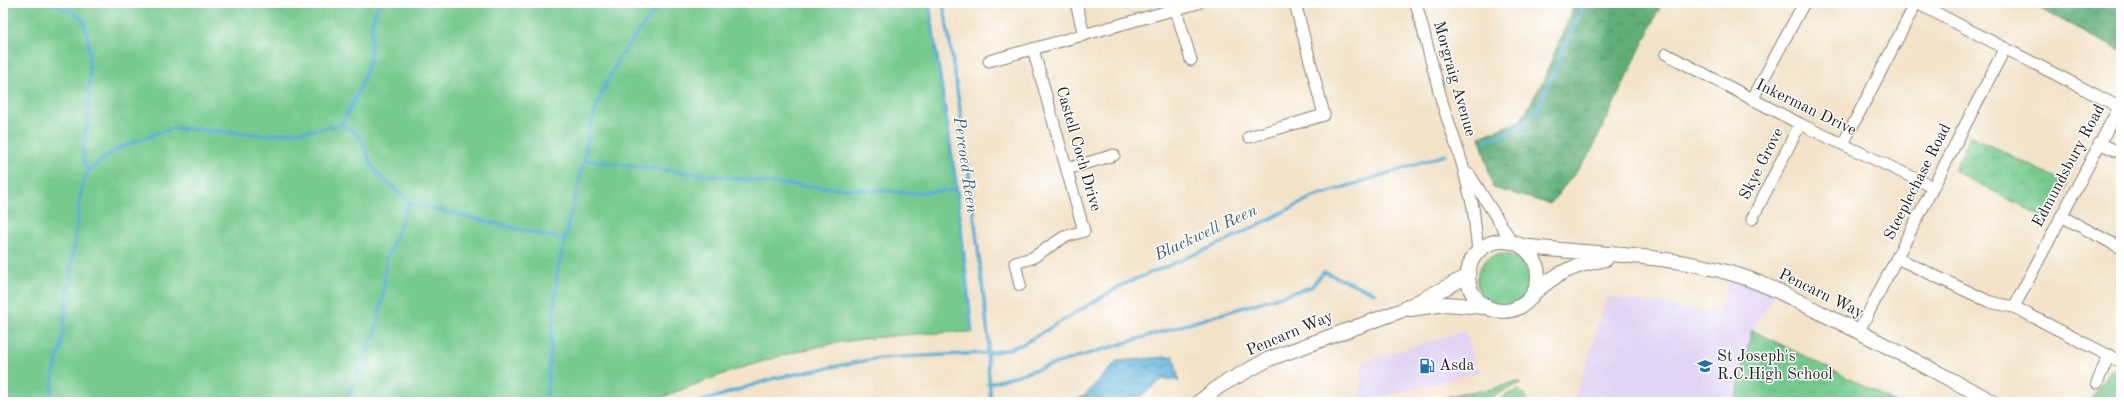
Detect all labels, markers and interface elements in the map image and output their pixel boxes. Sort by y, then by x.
street label: Morgraig Avenue [1430,19,1478,139]
street label: Inkerman Drive [1753,77,1859,139]
street label: Castell Coch Drive [1053,85,1103,213]
street label: Edmundsbury Road [2030,102,2108,230]
water label: Percoed Reen [950,115,980,215]
street label: Steeplechase Road [1882,121,1954,243]
street label: Skye Grove [1737,126,1787,202]
water label: Blackwell Reen [1151,202,1260,265]
street label: Pencarn Way [1776,267,1867,322]
street label: Pencarn Way [1244,308,1336,359]
place label: St Joseph's R.C.High School [1717,349,1833,383]
fuel station icon: Asda [1418,357,1436,375]
school or university icon: St Joseph's R.C.High School [1696,357,1714,375]
place label: Asda [1439,358,1475,374]

